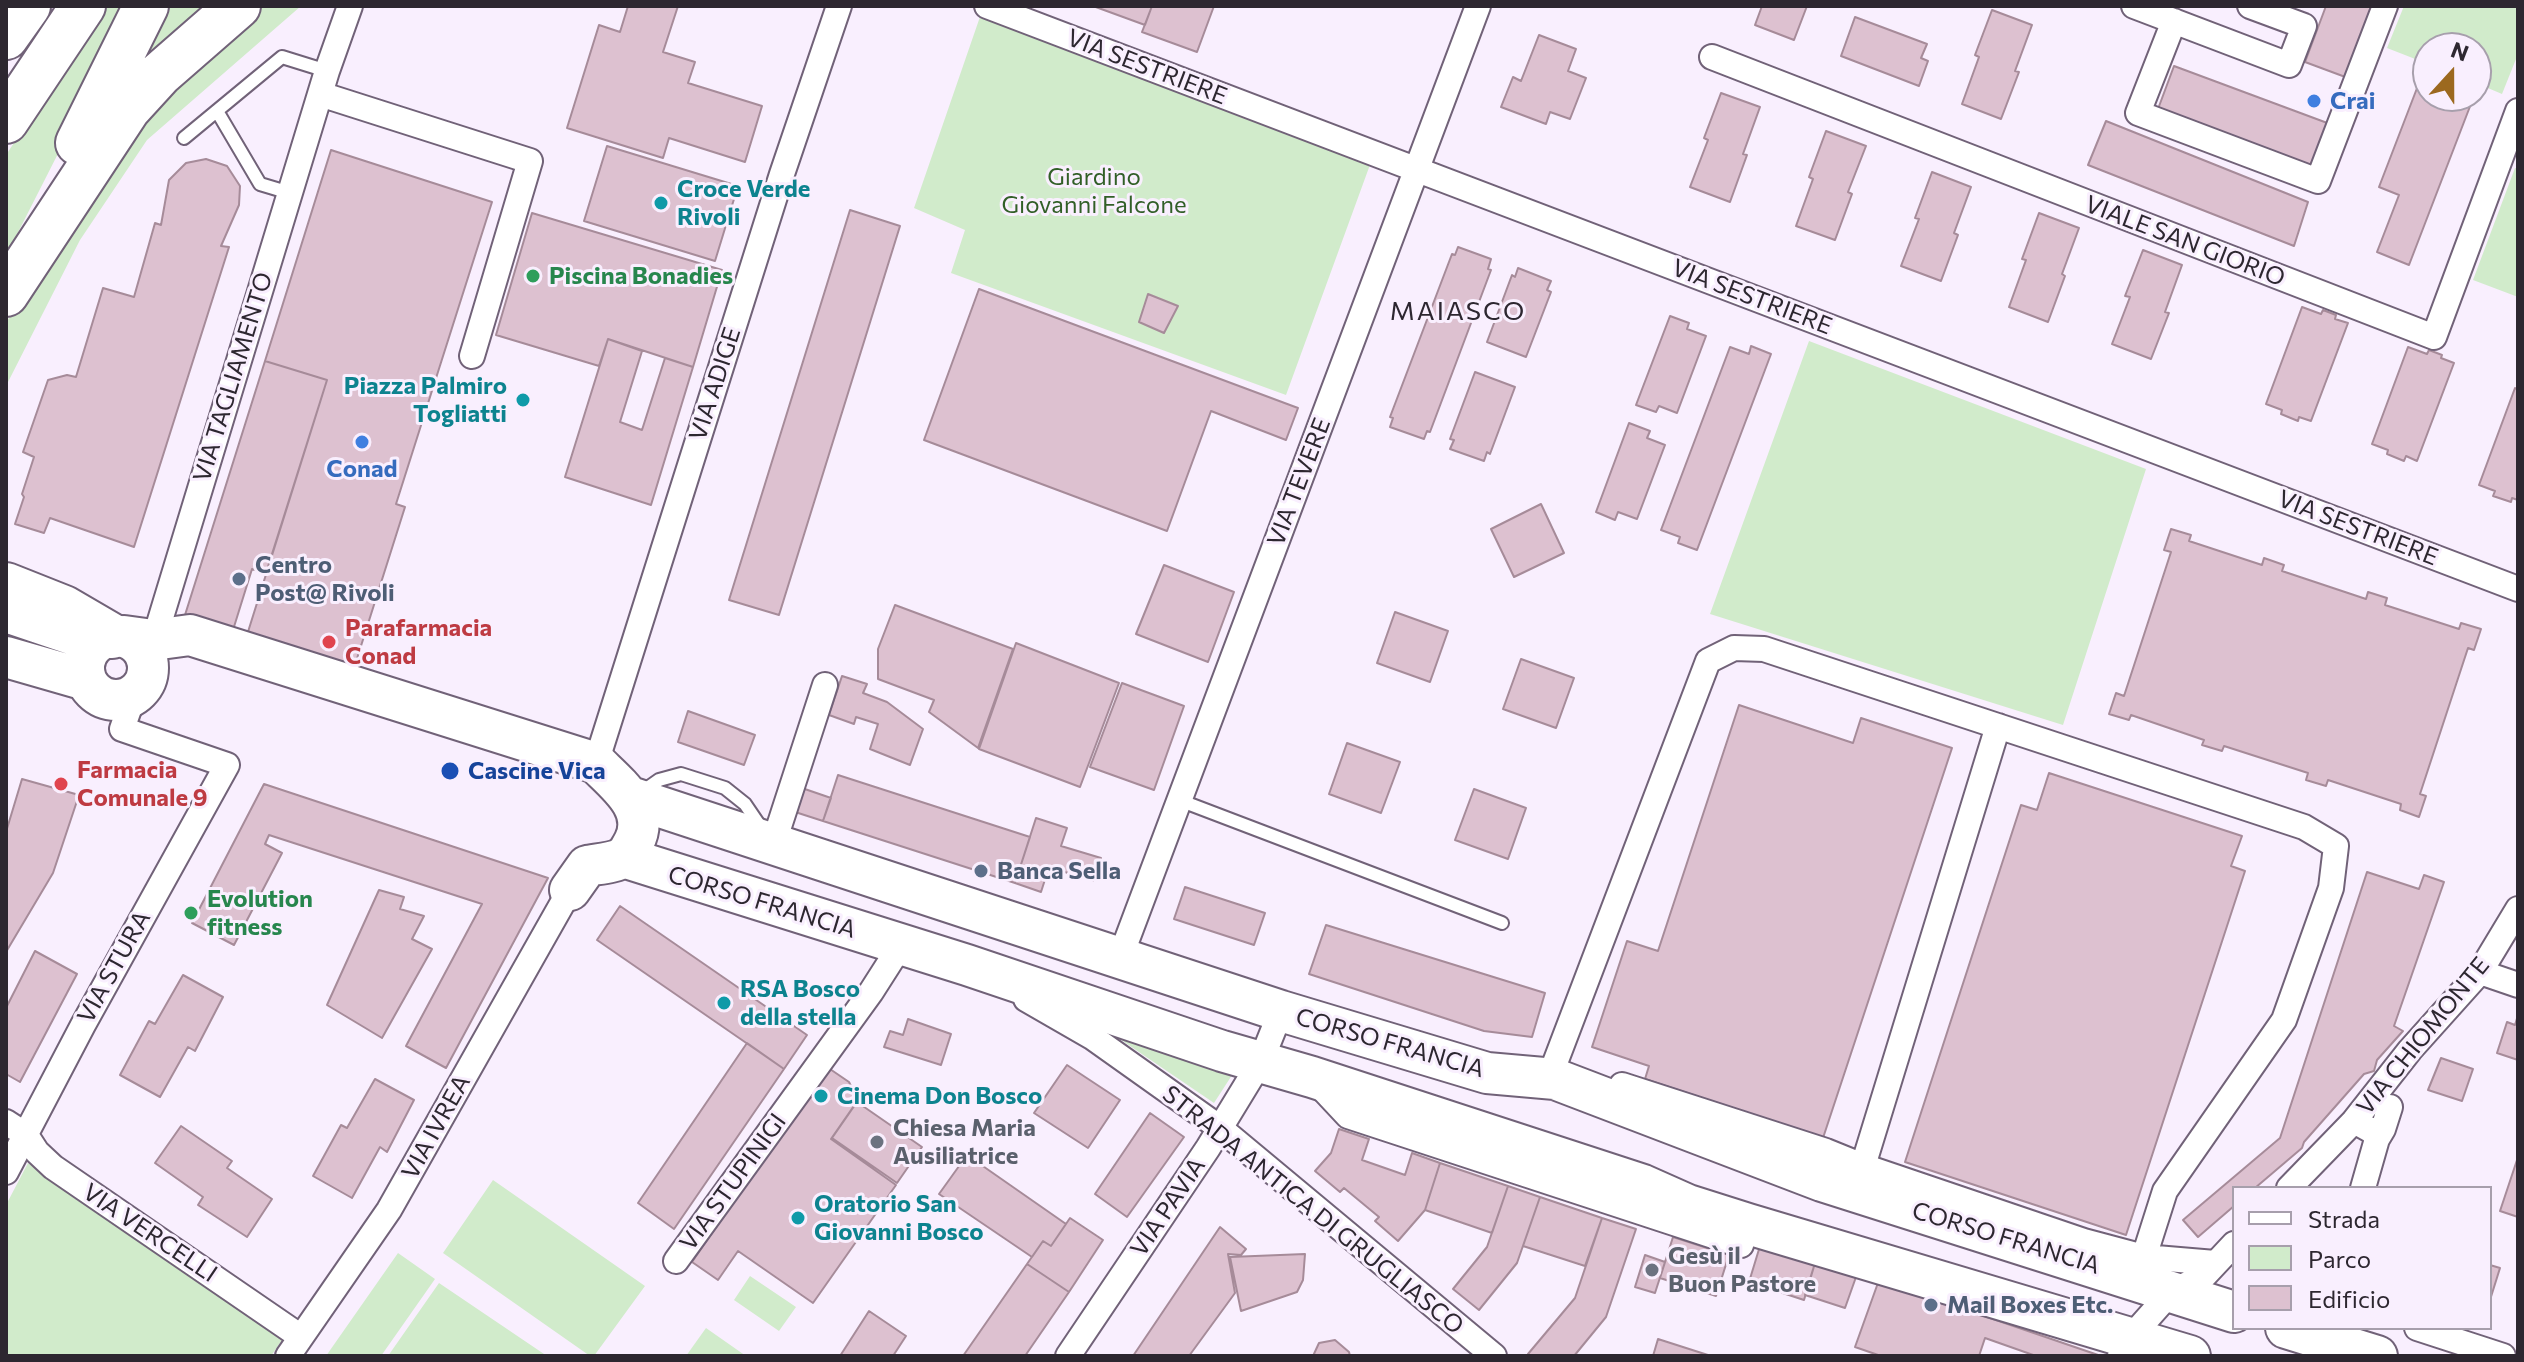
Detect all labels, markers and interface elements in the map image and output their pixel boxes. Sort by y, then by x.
street label: VIA SESTRIERE [1063,23,1231,111]
north arrow [2412,32,2492,112]
text: N [2448,35,2473,67]
place label: Crai [2330,87,2375,115]
marker: Crai [2305,92,2323,110]
park label: Giardino Giovanni Falcone [1001,163,1187,219]
place label: Croce Verde Rivoli [677,175,810,231]
street label: VIALE SAN GIORIO [2081,190,2289,292]
marker: Croce Verde Rivoli [652,194,670,212]
street label: VIA SESTRIERE [1668,253,1836,341]
place label: Piscina Bonadies [549,262,733,290]
marker: Piscina Bonadies [524,267,542,285]
street label: VIA TAGLIAMENTO [187,269,279,485]
district label: MAIASCO [1390,295,1526,327]
street label: VIA ADIGE [683,324,747,444]
place label: Piazza Palmiro Togliatti [344,372,507,428]
marker: Piazza Palmiro Togliatti [514,391,532,409]
street label: VIA TEVERE [1261,414,1337,550]
marker: Conad [353,433,371,451]
place label: Conad [326,455,398,483]
street label: VIA SESTRIERE [2274,484,2442,572]
place label: Centro Post@ Rivoli [255,551,395,607]
marker: Centro Post@ Rivoli [230,570,248,588]
place label: Parafarmacia Conad [345,614,492,670]
marker: Parafarmacia Conad [320,633,338,651]
place label: Farmacia Comunale 9 [77,756,207,812]
place label: Cascine Vica [468,757,606,785]
marker: Cascine Vica [439,760,461,782]
marker: Farmacia Comunale 9 [52,775,70,793]
place label: Banca Sella [997,857,1121,885]
street label: CORSO FRANCIA [665,860,859,944]
marker: Banca Sella [972,862,990,880]
place label: Evolution fitness [207,885,313,941]
marker: Evolution fitness [182,904,200,922]
street label: VIA STURA [71,906,157,1028]
street label: VIA CHIOMONTE [2351,951,2495,1121]
place label: RSA Bosco della stella [740,975,860,1031]
marker: RSA Bosco della stella [715,994,733,1012]
street label: CORSO FRANCIA [1292,1002,1488,1084]
street label: VIA IVREA [396,1070,476,1184]
street label: STRADA ANTICA DI GRUGLIASCO [1157,1080,1469,1340]
place label: Cinema Don Bosco [837,1082,1042,1110]
marker: Cinema Don Bosco [812,1087,830,1105]
street label: VIA STUPINIGI [674,1108,792,1256]
place label: Chiesa Maria Ausiliatrice [893,1114,1036,1170]
marker: Chiesa Maria Ausiliatrice [868,1133,886,1151]
street label: VIA PAVIA [1125,1152,1211,1262]
street label: VIA VERCELLI [77,1178,223,1288]
legend [2232,1186,2492,1330]
place label: Oratorio San Giovanni Bosco [814,1190,984,1246]
street label: CORSO FRANCIA [1909,1196,2103,1280]
text: Strada [2308,1204,2380,1233]
marker: Oratorio San Giovanni Bosco [789,1209,807,1227]
place label: Gesù il Buon Pastore [1668,1242,1816,1298]
text: Parco [2308,1244,2371,1273]
marker: Gesù il Buon Pastore [1643,1261,1661,1279]
text: Edificio [2308,1284,2390,1313]
place label: Mail Boxes Etc. [1947,1291,2113,1319]
marker: Mail Boxes Etc. [1922,1296,1940,1314]

